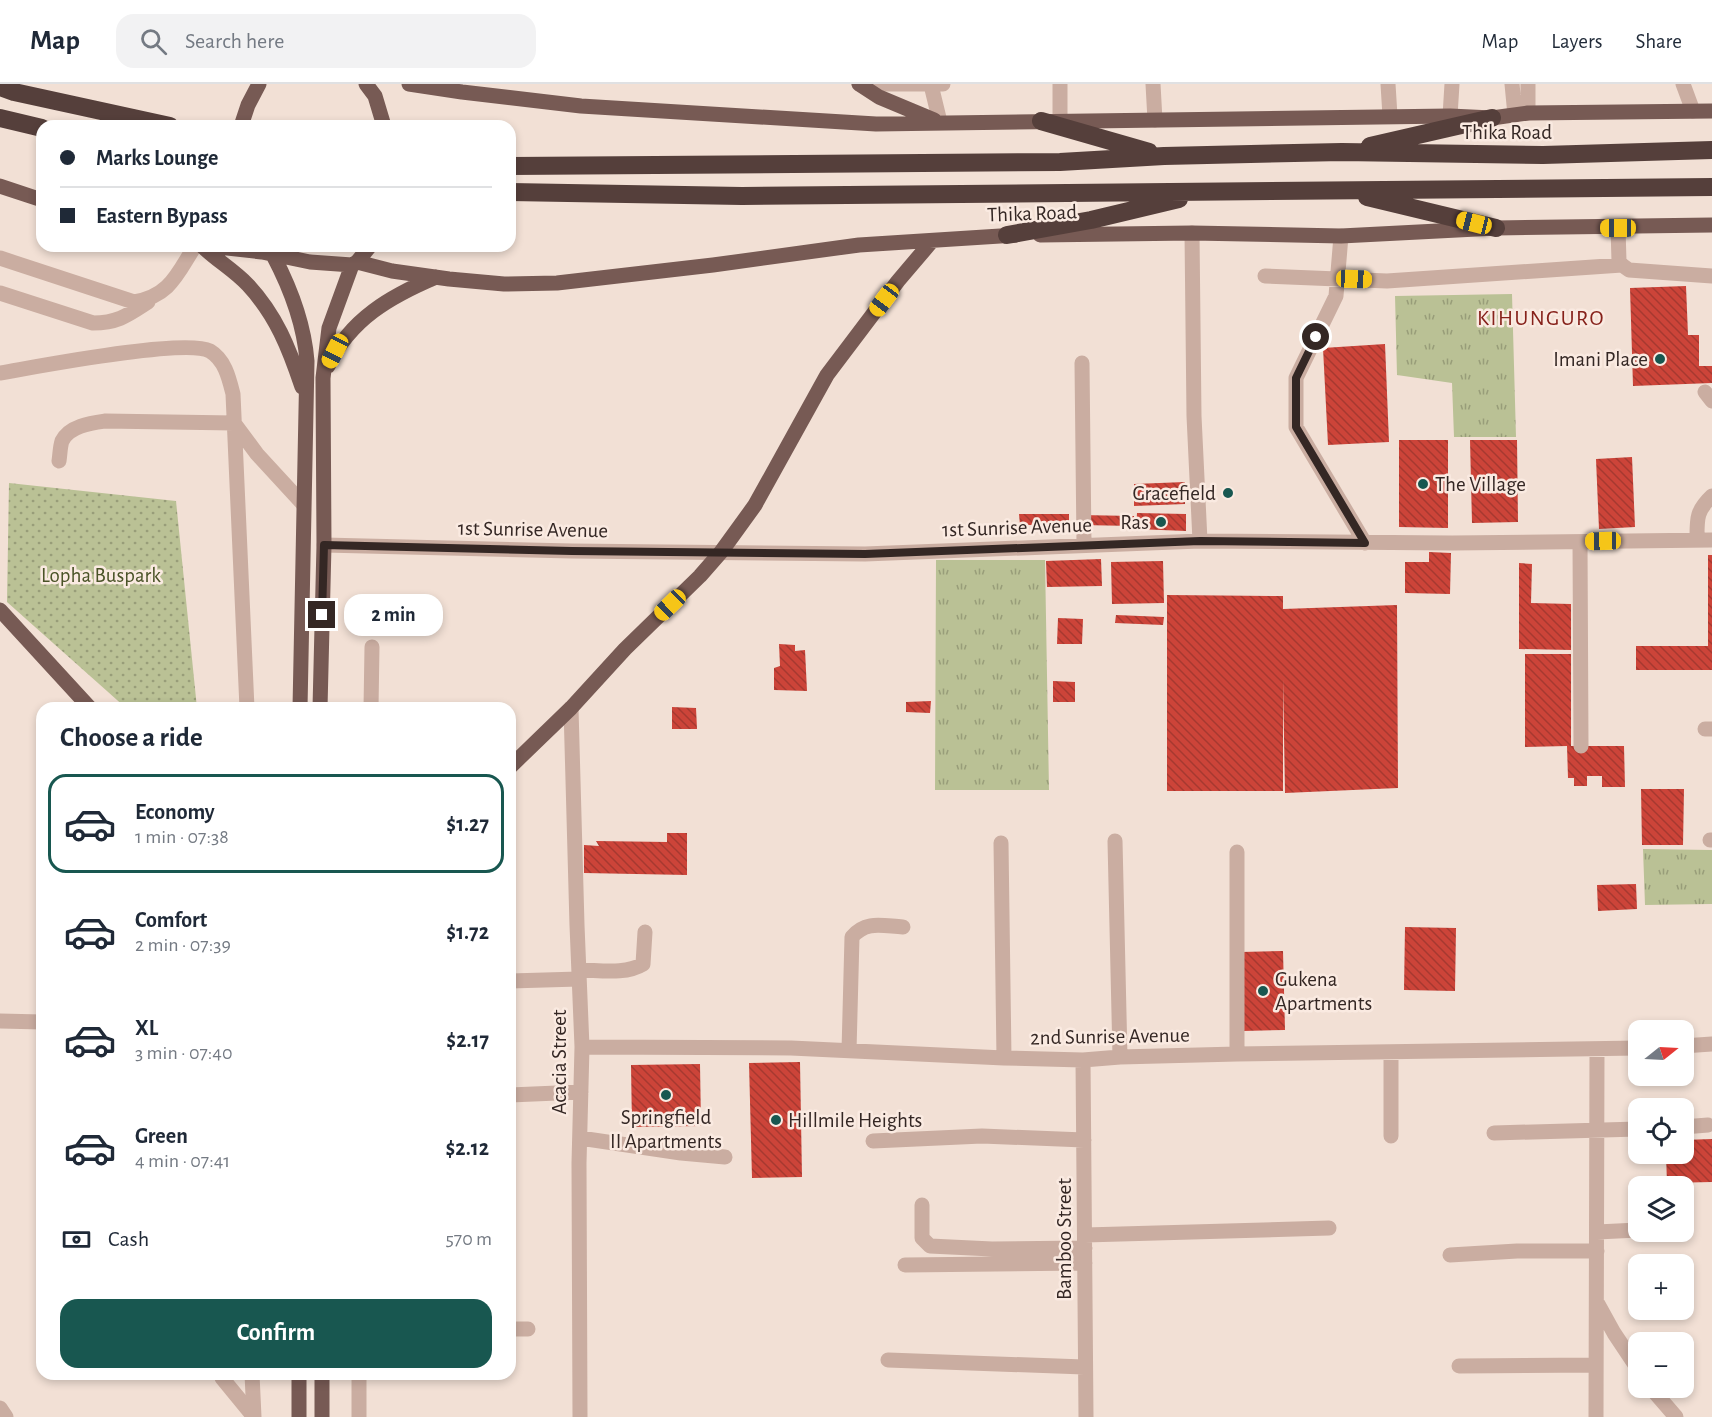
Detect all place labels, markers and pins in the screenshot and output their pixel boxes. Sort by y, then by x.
place label: Imani Place [1553,349,1648,370]
marker: Imani Place [1653,352,1667,366]
place label: The Village [1435,474,1526,495]
marker: The Village [1416,477,1430,491]
place label: Gracefield [1132,483,1216,504]
marker: Gracefield [1221,486,1235,500]
place label: Ras [1120,512,1149,533]
marker: Ras [1154,515,1168,529]
place label: Gukena Apartments [1275,969,1372,1014]
marker: Gukena Apartments [1256,984,1270,998]
marker: Springfield II Apartments [659,1088,673,1102]
place label: Springfield II Apartments [610,1107,722,1152]
place label: Hillmile Heights [788,1110,922,1131]
marker: Hillmile Heights [769,1113,783,1127]

